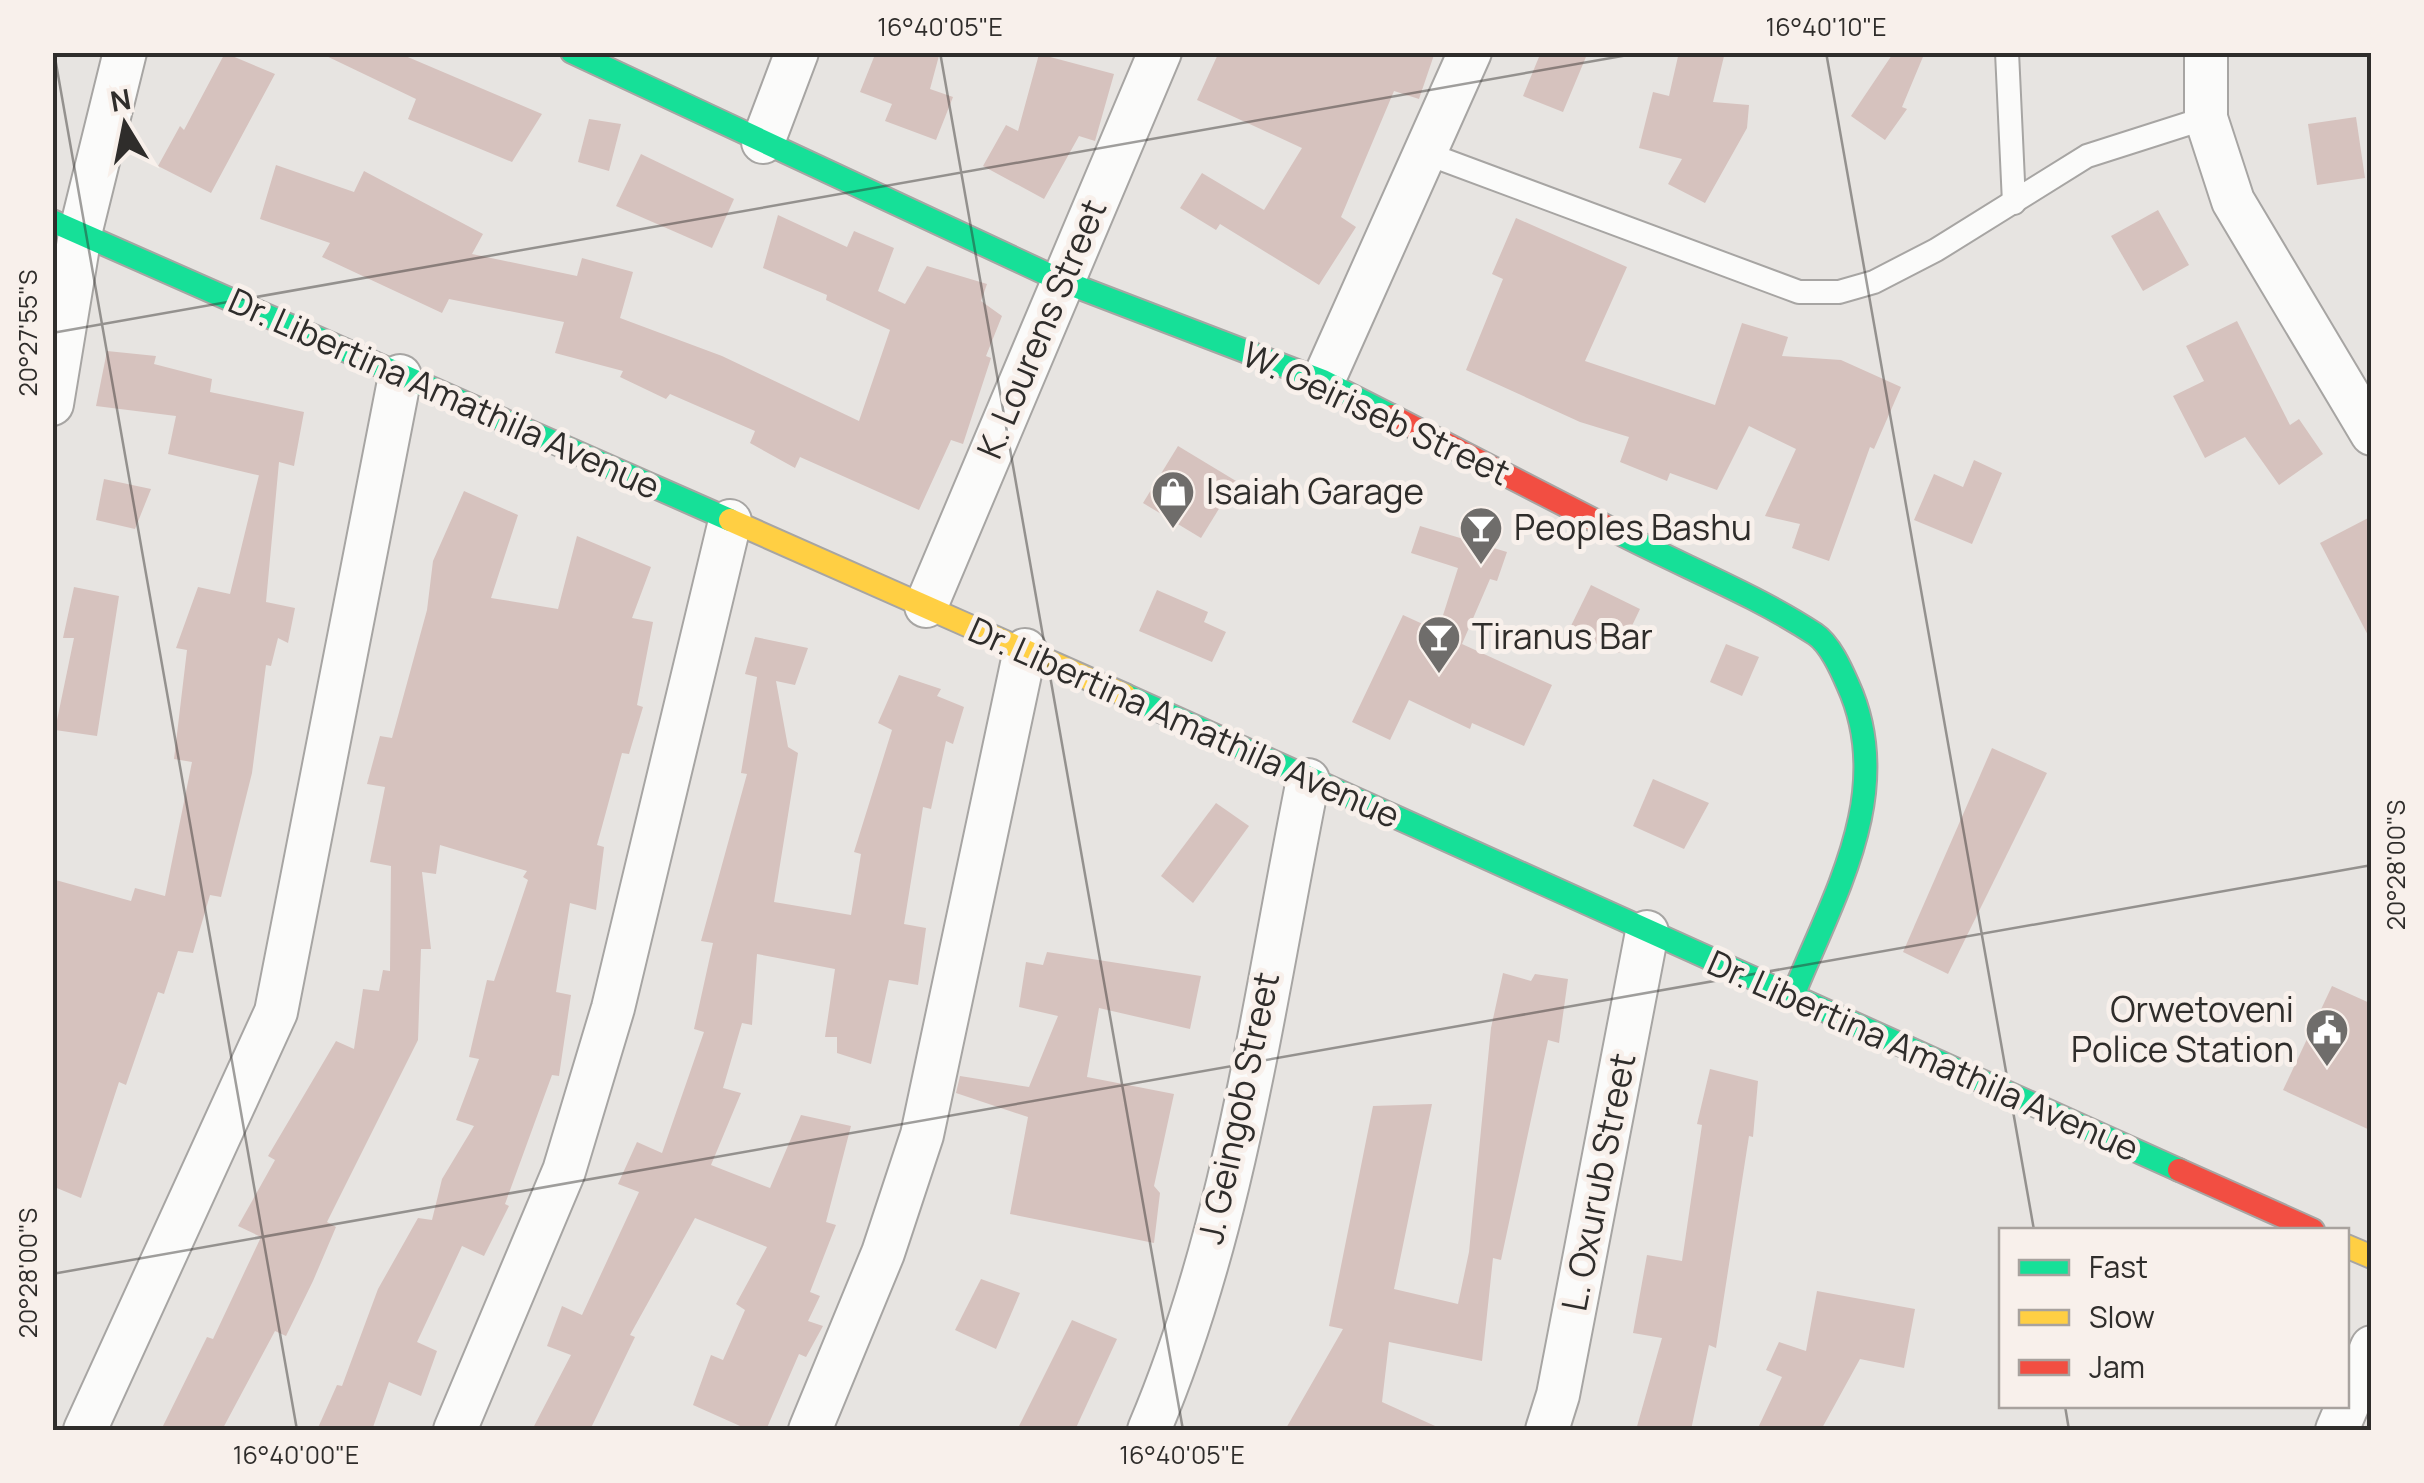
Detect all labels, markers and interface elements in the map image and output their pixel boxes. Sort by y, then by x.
text: 16°40'05"E [877,9,1003,44]
text: 16°40'10"E [1766,9,1886,44]
north arrow [75,75,175,175]
text: N [107,79,134,120]
street label: K. Lourens Street [965,192,1117,466]
text: 20°27'55"S [10,270,45,396]
street label: Dr. Libertina Amathila Avenue [221,276,668,510]
street label: W. Geiriseb Street [1235,330,1518,496]
place label: Isaiah Garage [1206,467,1424,515]
shop icon: Isaiah Garage [1150,469,1196,530]
place label: Peoples Bashu [1514,503,1752,551]
bar icon: Peoples Bashu [1458,505,1504,566]
street label: Dr. Libertina Amathila Avenue [961,605,1408,839]
place label: Tiranus Bar [1472,612,1653,660]
bar icon: Tiranus Bar [1416,614,1462,675]
text: 20°28'00"S [2378,800,2413,930]
street label: Dr. Libertina Amathila Avenue [1700,938,2147,1172]
street label: J. Geingob Street [1186,968,1290,1248]
place label: Orwetoveni Police Station [2071,985,2294,1073]
public building icon: Orwetoveni Police Station [2304,1007,2350,1068]
street label: L. Oxurub Street [1550,1049,1647,1315]
text: 20°28'00"S [10,1208,45,1338]
legend [1999,1228,2349,1408]
text: Fast [2089,1246,2148,1287]
text: Slow [2089,1296,2155,1337]
text: Jam [2089,1346,2145,1387]
text: 16°40'00"E [233,1437,359,1472]
text: 16°40'05"E [1119,1437,1245,1472]

